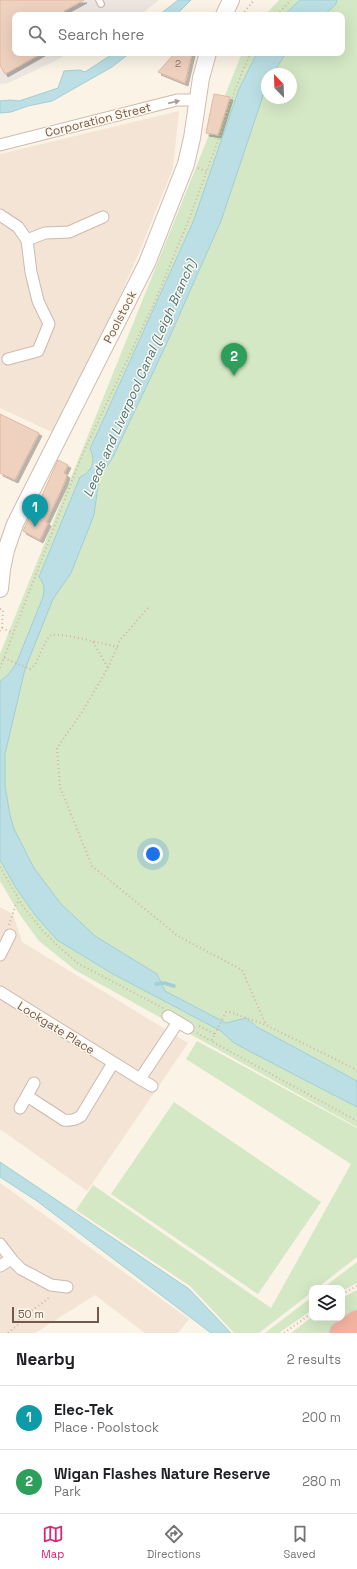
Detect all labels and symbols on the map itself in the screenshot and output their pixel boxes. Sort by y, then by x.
house number: 2 [175,57,181,70]
north arrow [261,68,297,104]
one-way arrow [167,98,180,104]
street label: Corporation Street [43,99,153,141]
water label: Leeds and Liverpool Canal (Leigh Branch) [79,256,200,500]
street label: Poolstock [100,287,140,346]
pin: 2 [221,343,247,376]
pin: 1 [22,494,48,527]
your location [143,844,163,864]
street label: Lockgate Place [14,998,98,1058]
scale bar [12,1305,99,1324]

